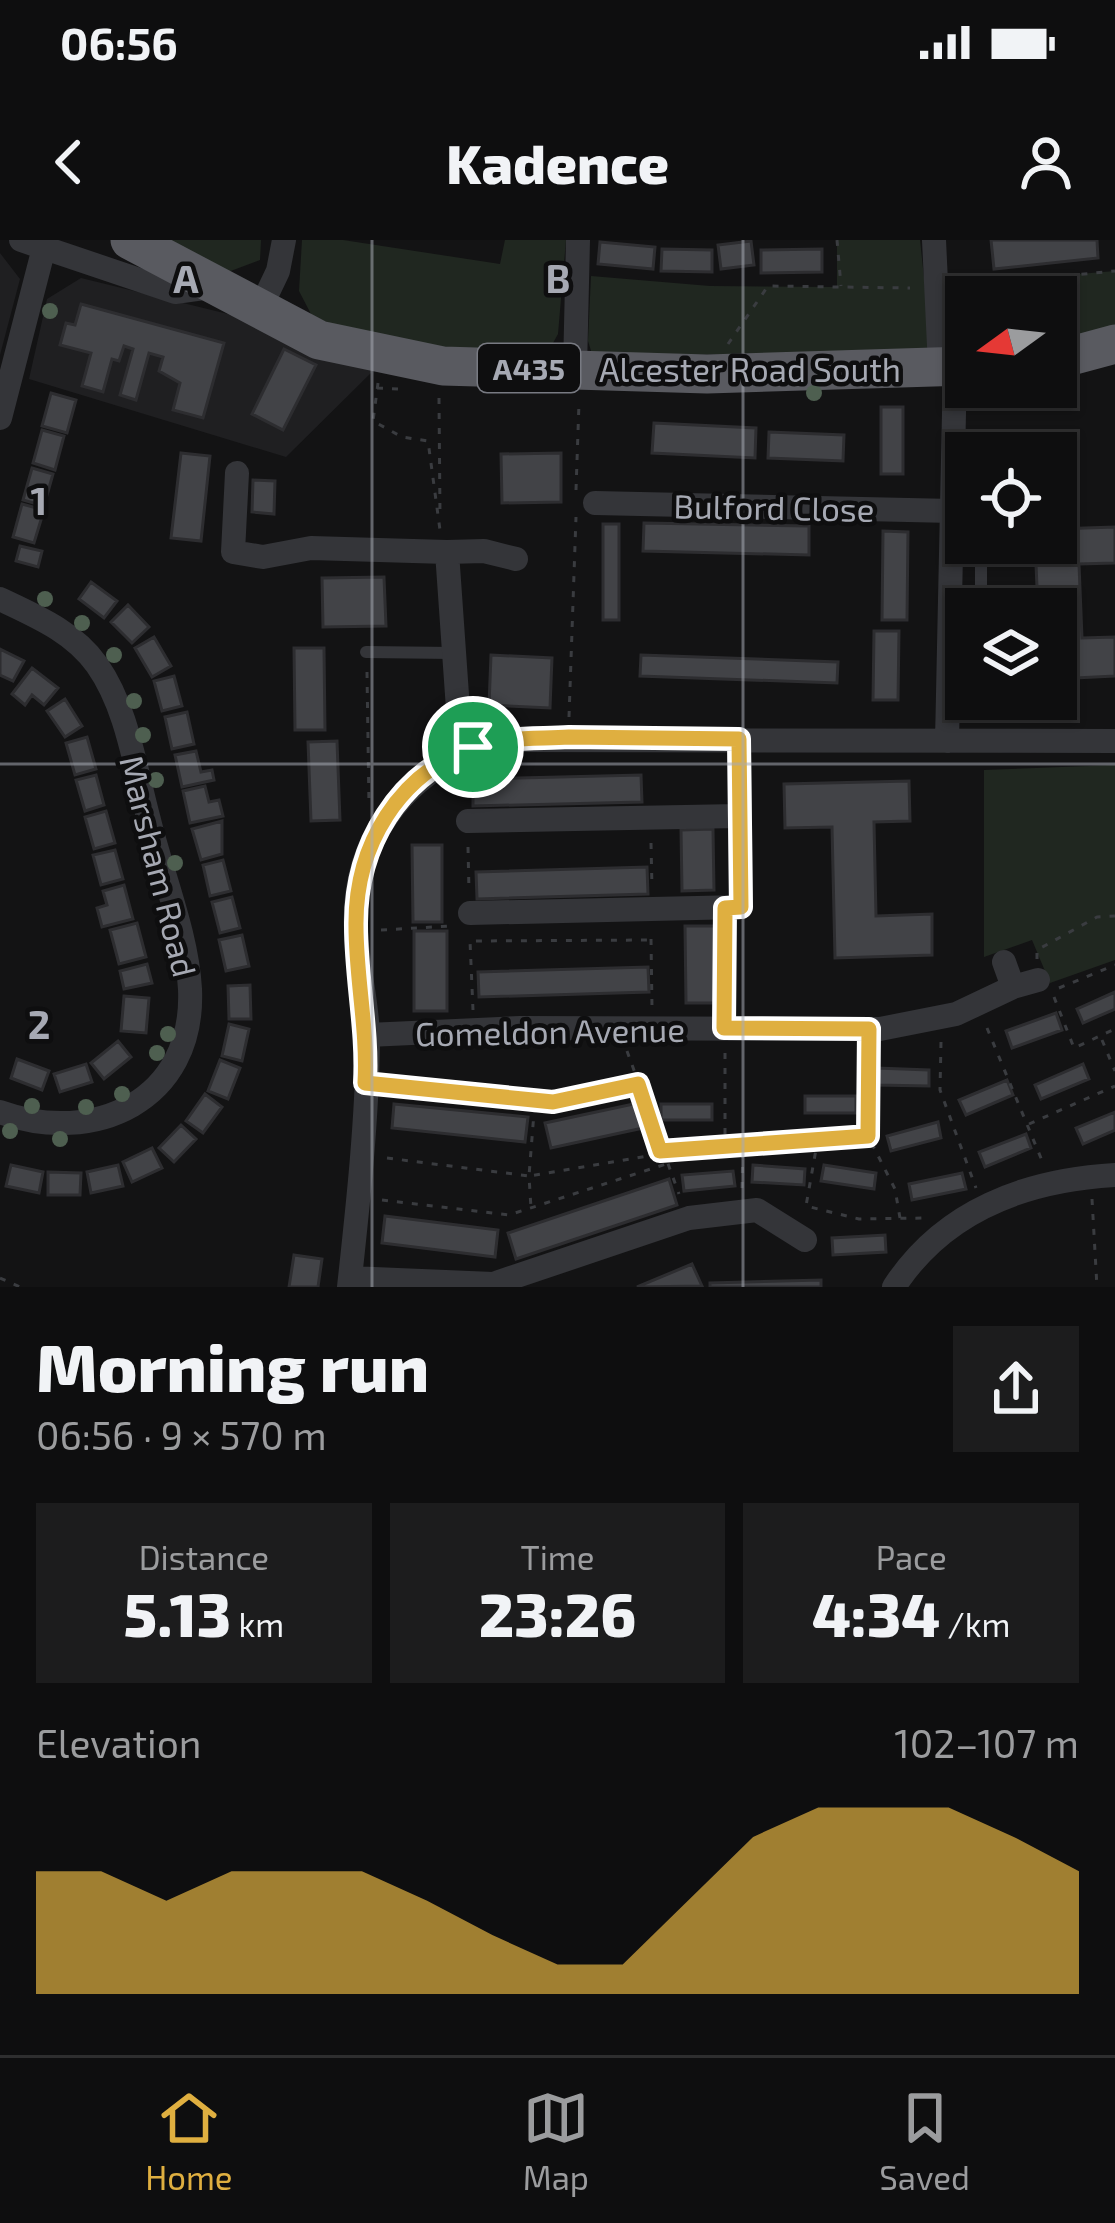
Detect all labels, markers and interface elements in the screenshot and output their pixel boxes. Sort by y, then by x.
text: 06:56 [60,15,178,69]
icon: back [36,129,102,195]
icon: person [1013,129,1079,195]
text: Kadence [446,130,669,195]
text: A [173,254,199,301]
text: B [546,254,570,301]
north arrow [945,276,1077,408]
map controls [945,276,1077,720]
road number: A435 [478,344,580,392]
street label: Alcester Road South [599,349,901,389]
button: locate [945,432,1077,564]
text: 1 [31,476,47,523]
street label: Bulford Close [673,485,875,529]
button: layers [945,588,1077,720]
pin [422,696,524,798]
icon: arrive [440,714,506,780]
street label: Marsham Road [112,751,206,981]
text: 2 [28,1000,50,1047]
street label: Gomeldon Avenue [415,1009,685,1053]
text: Morning run [36,1326,429,1405]
button: share [953,1326,1079,1452]
text: 06:56 · 9 × 570 m [36,1411,327,1458]
text: Distance [139,1537,269,1577]
text: Time [520,1537,594,1577]
text: Pace [876,1537,947,1577]
text: 5.13 [123,1577,231,1649]
text: 23:26 [479,1577,636,1649]
text: 4:34 [812,1577,940,1649]
text: km [231,1604,284,1644]
text: /km [940,1604,1010,1644]
text: Elevation [36,1719,201,1766]
text: 102–107 m [894,1719,1079,1766]
tab: Home [145,2085,233,2197]
tab: Map [523,2085,589,2197]
tab: Saved [879,2085,970,2197]

